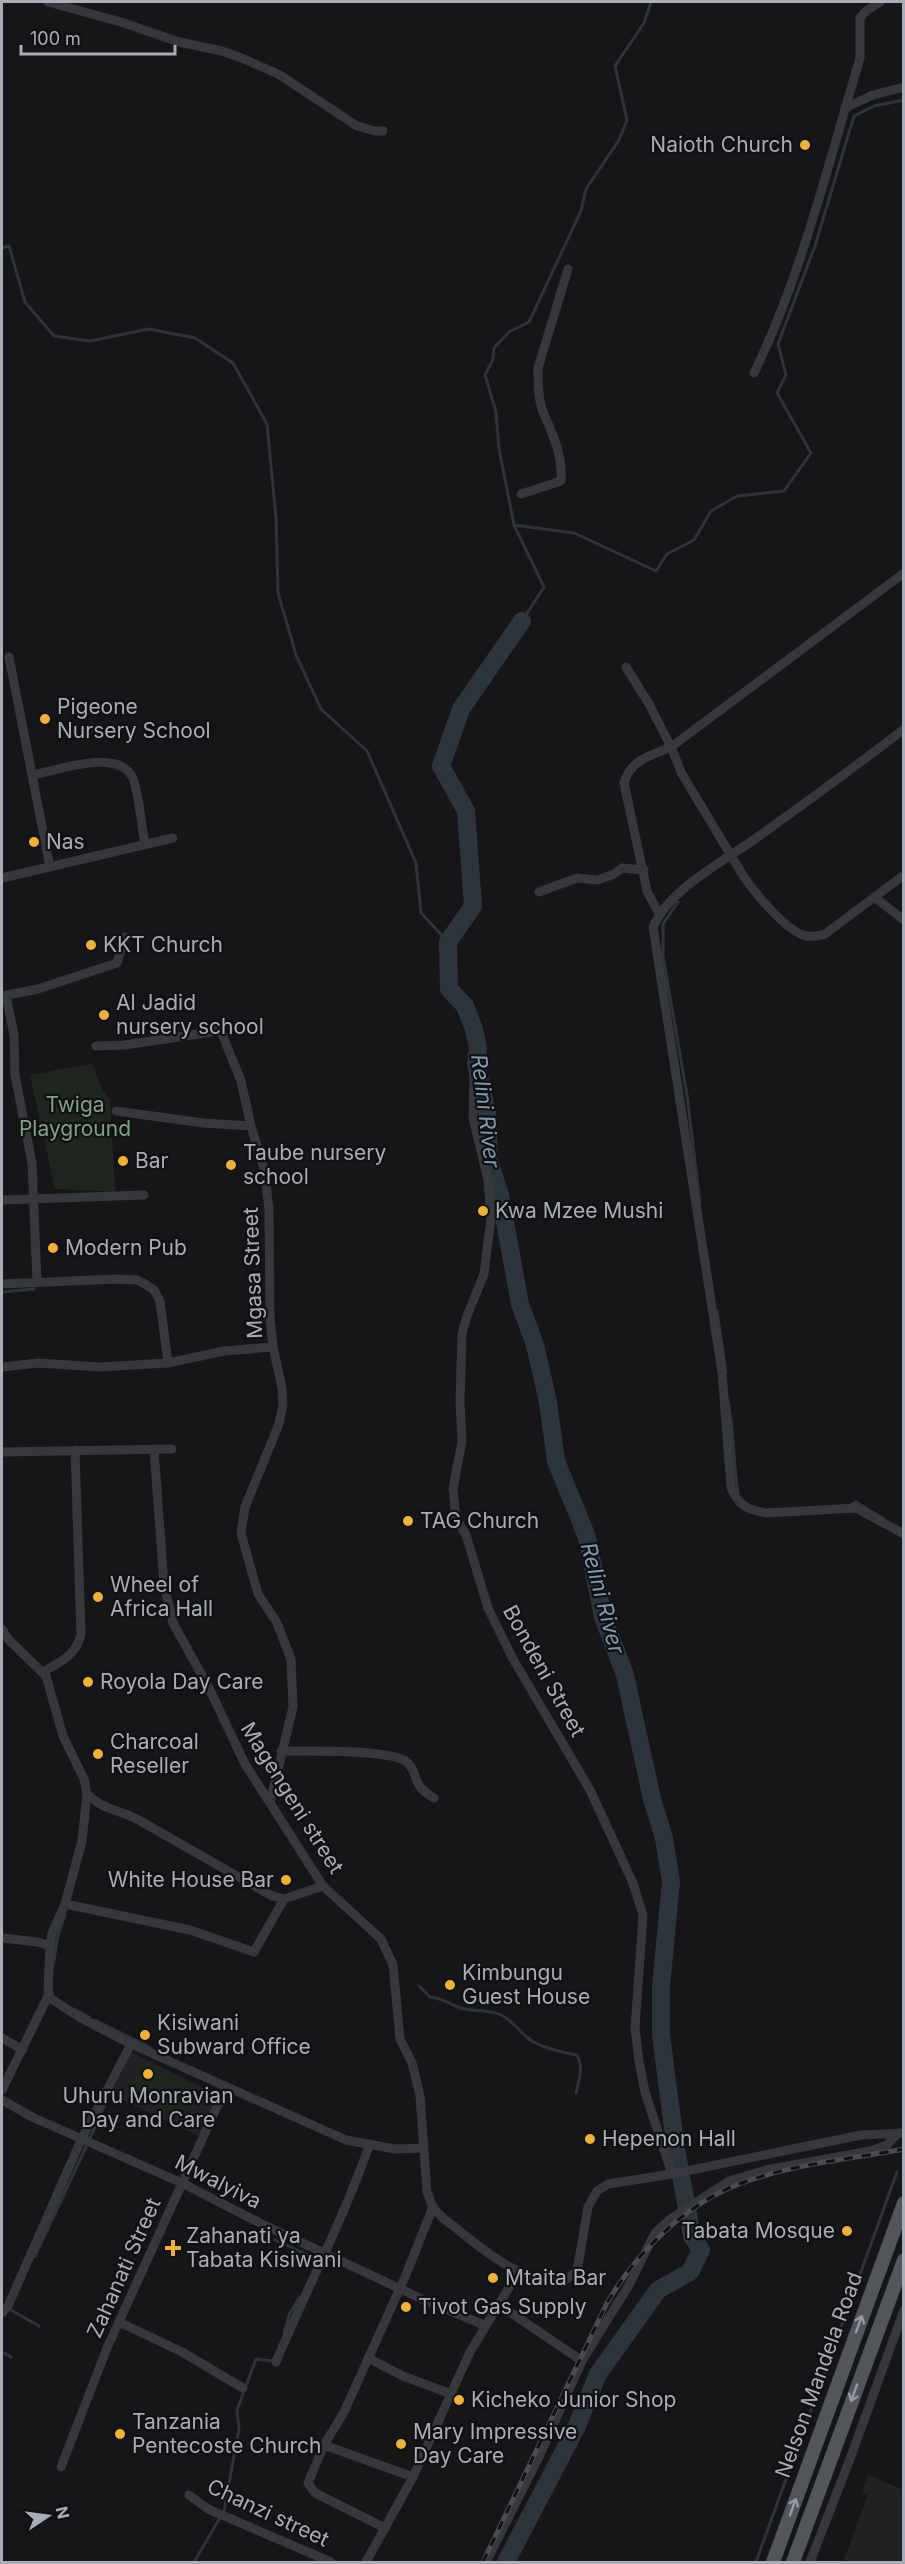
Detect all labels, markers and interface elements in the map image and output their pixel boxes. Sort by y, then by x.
scale bar [21,18,176,56]
text: 100 m [30,28,81,49]
place label: Naioth Church [650,132,793,157]
marker: Naioth Church [798,138,812,152]
place label: Pigeone Nursery School [57,694,211,743]
marker: Pigeone Nursery School [38,712,52,726]
place label: Nas [46,829,85,854]
marker: Nas [27,835,41,849]
place label: KKT Church [103,932,223,957]
marker: KKT Church [84,938,98,952]
place label: Al Jadid nursery school [116,990,264,1039]
marker: Al Jadid nursery school [97,1008,111,1022]
water label: Relini River [466,1053,506,1170]
park label: Twiga Playground [19,1092,131,1141]
place label: Taube nursery school [243,1140,387,1189]
place label: Bar [135,1148,169,1173]
marker: Bar [116,1154,130,1168]
marker: Taube nursery school [224,1158,238,1172]
place label: Kwa Mzee Mushi [495,1198,663,1223]
marker: Kwa Mzee Mushi [476,1204,490,1218]
street label: Mgasa Street [238,1207,267,1339]
place label: Modern Pub [65,1235,187,1260]
marker: Modern Pub [46,1241,60,1255]
place label: TAG Church [420,1508,539,1533]
marker: TAG Church [401,1514,415,1528]
water label: Relini River [576,1540,631,1657]
place label: Wheel of Africa Hall [110,1572,213,1621]
marker: Wheel of Africa Hall [91,1590,105,1604]
street label: Bondeni Street [498,1601,591,1741]
place label: Royola Day Care [100,1669,263,1694]
marker: Royola Day Care [81,1675,95,1689]
street label: Magengeni street [236,1717,349,1878]
place label: Charcoal Reseller [110,1729,199,1778]
marker: Charcoal Reseller [91,1747,105,1761]
place label: White House Bar [108,1867,274,1892]
marker: White House Bar [279,1873,293,1887]
place label: Kimbungu Guest House [462,1960,590,2009]
marker: Kimbungu Guest House [443,1978,457,1992]
place label: Kisiwani Subward Office [157,2010,311,2059]
marker: Kisiwani Subward Office [138,2028,152,2042]
marker: Uhuru Monravian Day and Care [141,2067,155,2081]
place label: Uhuru Monravian Day and Care [62,2083,234,2132]
place label: Hepenon Hall [602,2126,736,2151]
marker: Hepenon Hall [583,2132,597,2146]
street label: Mwalyiva [171,2149,266,2214]
street label: Zahanati Street [82,2194,166,2342]
place label: Tabata Mosque [681,2218,835,2243]
place label: Zahanati ya Tabata Kisiwani [186,2223,342,2272]
marker: Tabata Mosque [840,2224,854,2238]
marker: Zahanati ya Tabata Kisiwani [164,2239,182,2257]
place label: Mtaita Bar [505,2265,606,2290]
street label: Nelson Mandela Road [770,2269,867,2481]
marker: Mtaita Bar [486,2271,500,2285]
place label: Tivot Gas Supply [418,2294,587,2319]
marker: Tivot Gas Supply [399,2300,413,2314]
one-way arrow [855,2315,866,2334]
one-way arrow [847,2384,858,2402]
place label: Kicheko Junior Shop [471,2387,676,2412]
marker: Kicheko Junior Shop [452,2393,466,2407]
place label: Tanzania Pentecoste Church [132,2409,322,2458]
place label: Mary Impressive Day Care [413,2419,577,2468]
marker: Tanzania Pentecoste Church [113,2427,127,2441]
marker: Mary Impressive Day Care [394,2437,408,2451]
street label: Chanzi street [203,2473,333,2552]
north arrow [18,2486,78,2546]
one-way arrow [789,2499,800,2517]
text: N [51,2504,74,2521]

